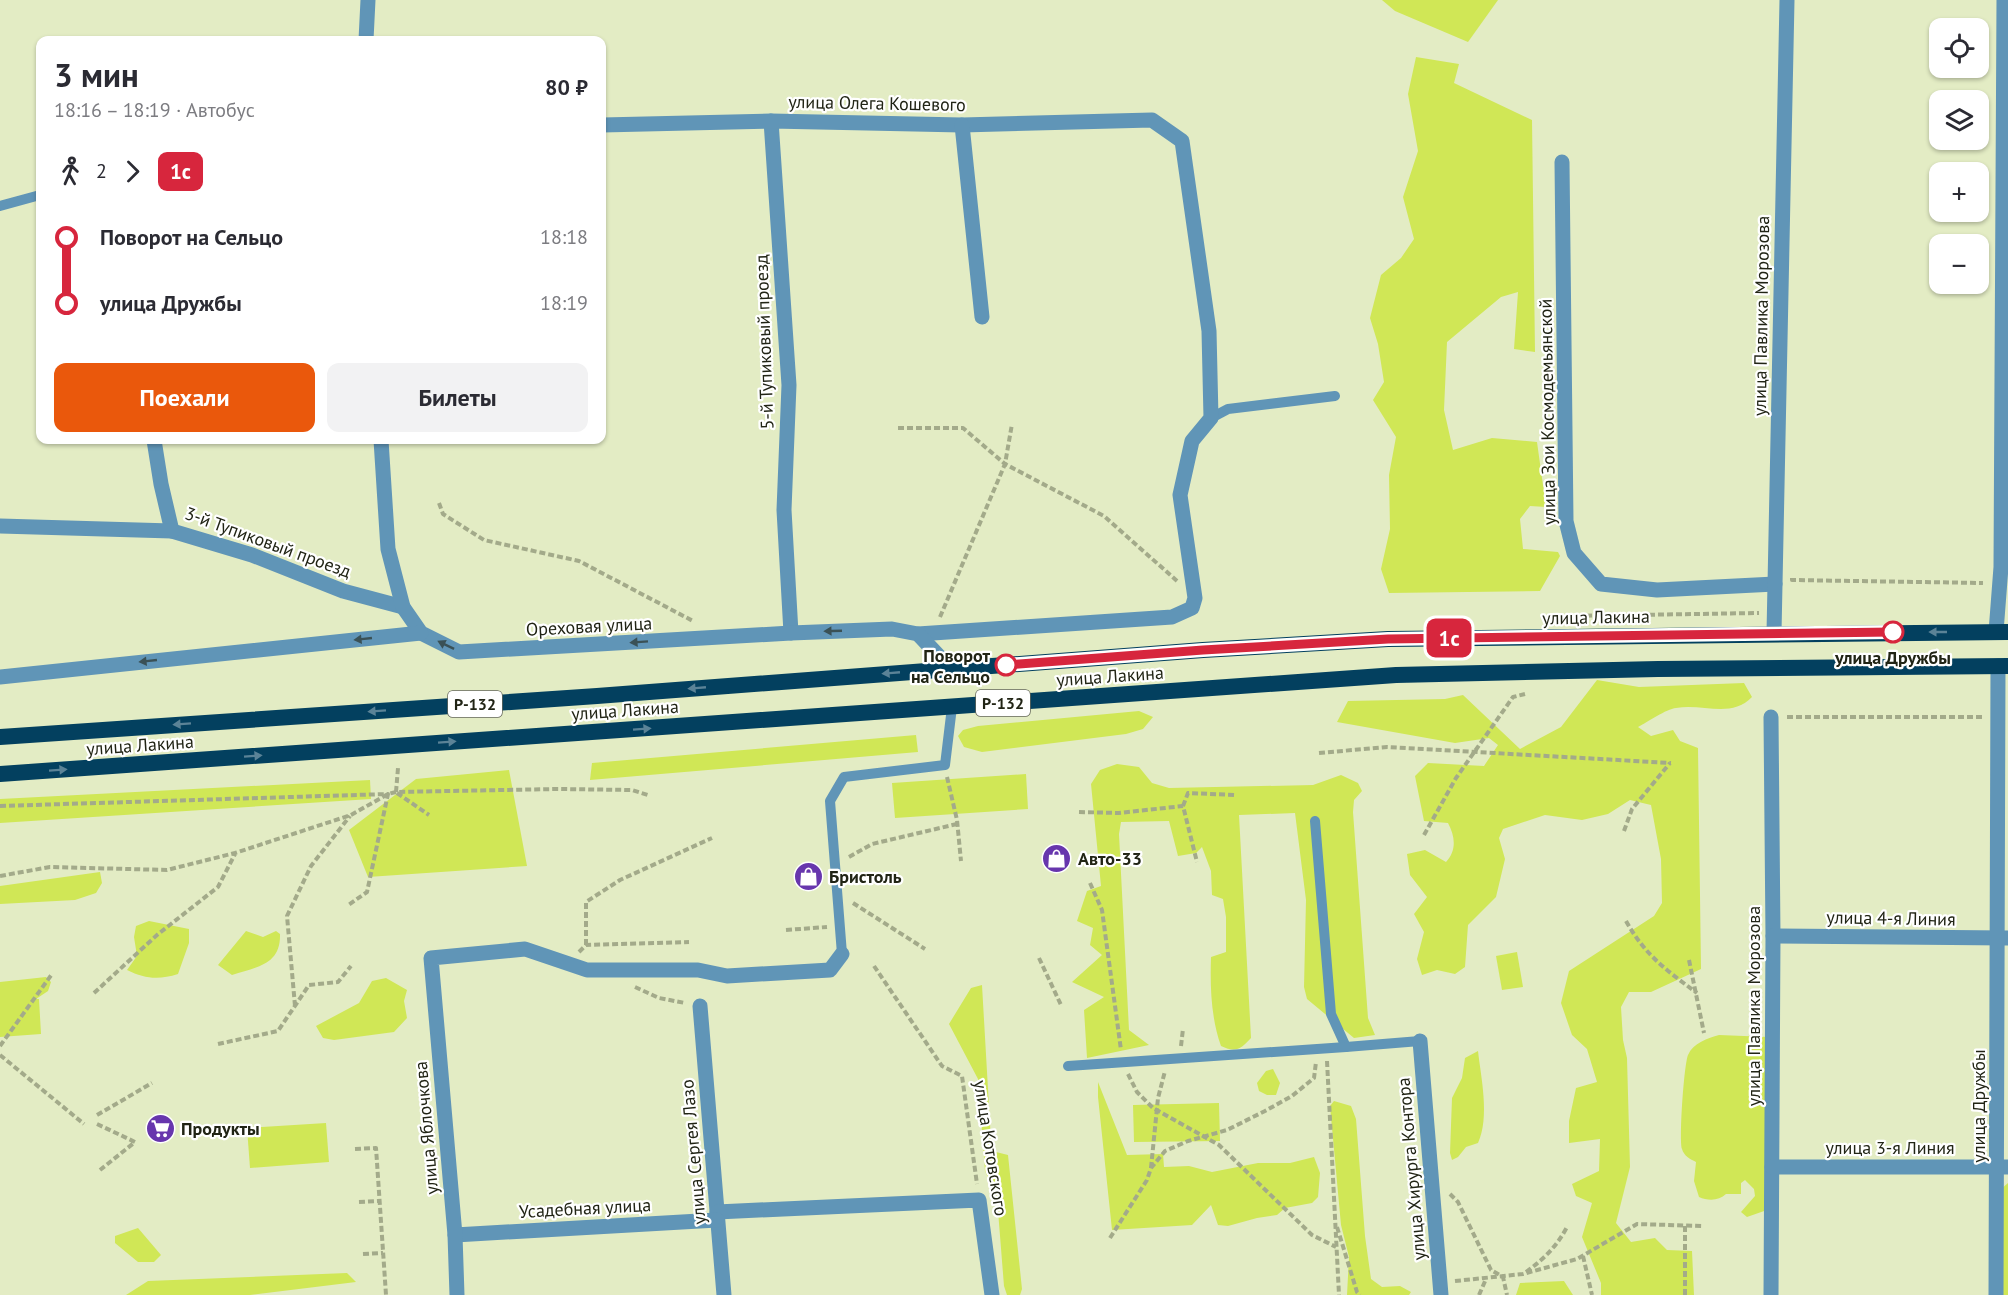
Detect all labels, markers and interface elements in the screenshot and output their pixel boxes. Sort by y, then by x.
map controls [1929,18,1989,294]
button: locate [1929,18,1989,78]
text: 3 мин [54,53,139,96]
text: 80 ₽ [545,73,588,101]
street label: улица Олега Кошевого [788,90,966,116]
button: layers [1929,90,1989,150]
text: 18:16 – 18:19 · Автобус [54,97,255,123]
icon: walk [54,155,87,188]
icon: forward [116,155,149,188]
text: 2 [96,158,107,184]
text: 1с [170,158,191,185]
button: + [1929,162,1989,222]
street label: улица Павлика Морозова [1748,216,1774,416]
text: Поворот на Сельцо [100,223,283,251]
text: 18:18 [540,224,588,250]
button: − [1929,234,1989,294]
street label: 5-й Тупиковый проезд [749,254,779,430]
text: улица Дружбы [100,289,242,317]
text: 18:19 [540,290,588,316]
street label: улица Зои Космодемьянской [1534,299,1560,525]
button: Поехали [54,363,315,432]
button: Билеты [327,363,588,432]
street label: 3-й Тупиковый проезд [182,501,355,583]
street label: улица Лакина [1542,605,1650,629]
street label: Ореховая улица [525,611,653,641]
line badge: 1с [1422,618,1476,658]
marker: улица Дружбы [1882,621,1904,643]
text: 1с [1439,625,1460,652]
one-way arrow [824,627,843,636]
one-way arrow [1928,627,1947,637]
one-way arrow [353,634,372,644]
one-way arrow [629,638,648,647]
one-way arrow [437,640,454,649]
place label: Поворот на Сельцо [911,644,990,688]
place label: улица Дружбы [1834,646,1951,669]
marker: Поворот на Сельцо [995,654,1017,676]
one-way arrow [138,656,157,666]
street label: улица Лакина [1055,661,1165,691]
one-way arrow [882,668,901,677]
one-way arrow [687,683,706,693]
road number: Р-132 [976,690,1030,716]
road number: Р-132 [448,691,502,717]
street label: улица Лакина [570,695,680,725]
one-way arrow [367,706,386,716]
one-way arrow [173,720,192,729]
one-way arrow [632,724,651,733]
street label: улица Лакина [85,730,195,760]
one-way arrow [438,738,457,747]
one-way arrow [243,751,262,761]
one-way arrow [49,765,68,775]
shop icon: Авто-33 [1041,842,1073,874]
place label: Авто-33 [1078,847,1142,870]
shop icon: Бристоль [792,860,824,892]
place label: Бристоль [829,865,902,888]
street label: улица 4-я Линия [1826,905,1956,931]
street label: улица Павлика Морозова [1742,906,1765,1106]
street label: улица Дружбы [1967,1049,1990,1163]
street label: улица Яблочкова [409,1060,443,1196]
street label: улица Хирурга Контора [1392,1077,1430,1261]
street label: улица Сергея Лазо [675,1078,711,1226]
street label: улица Котовского [969,1078,1013,1218]
supermarket icon: Продукты [144,1112,176,1144]
place label: Продукты [181,1117,260,1140]
street label: улица 3-я Линия [1825,1136,1955,1159]
street label: Усадебная улица [518,1193,652,1223]

